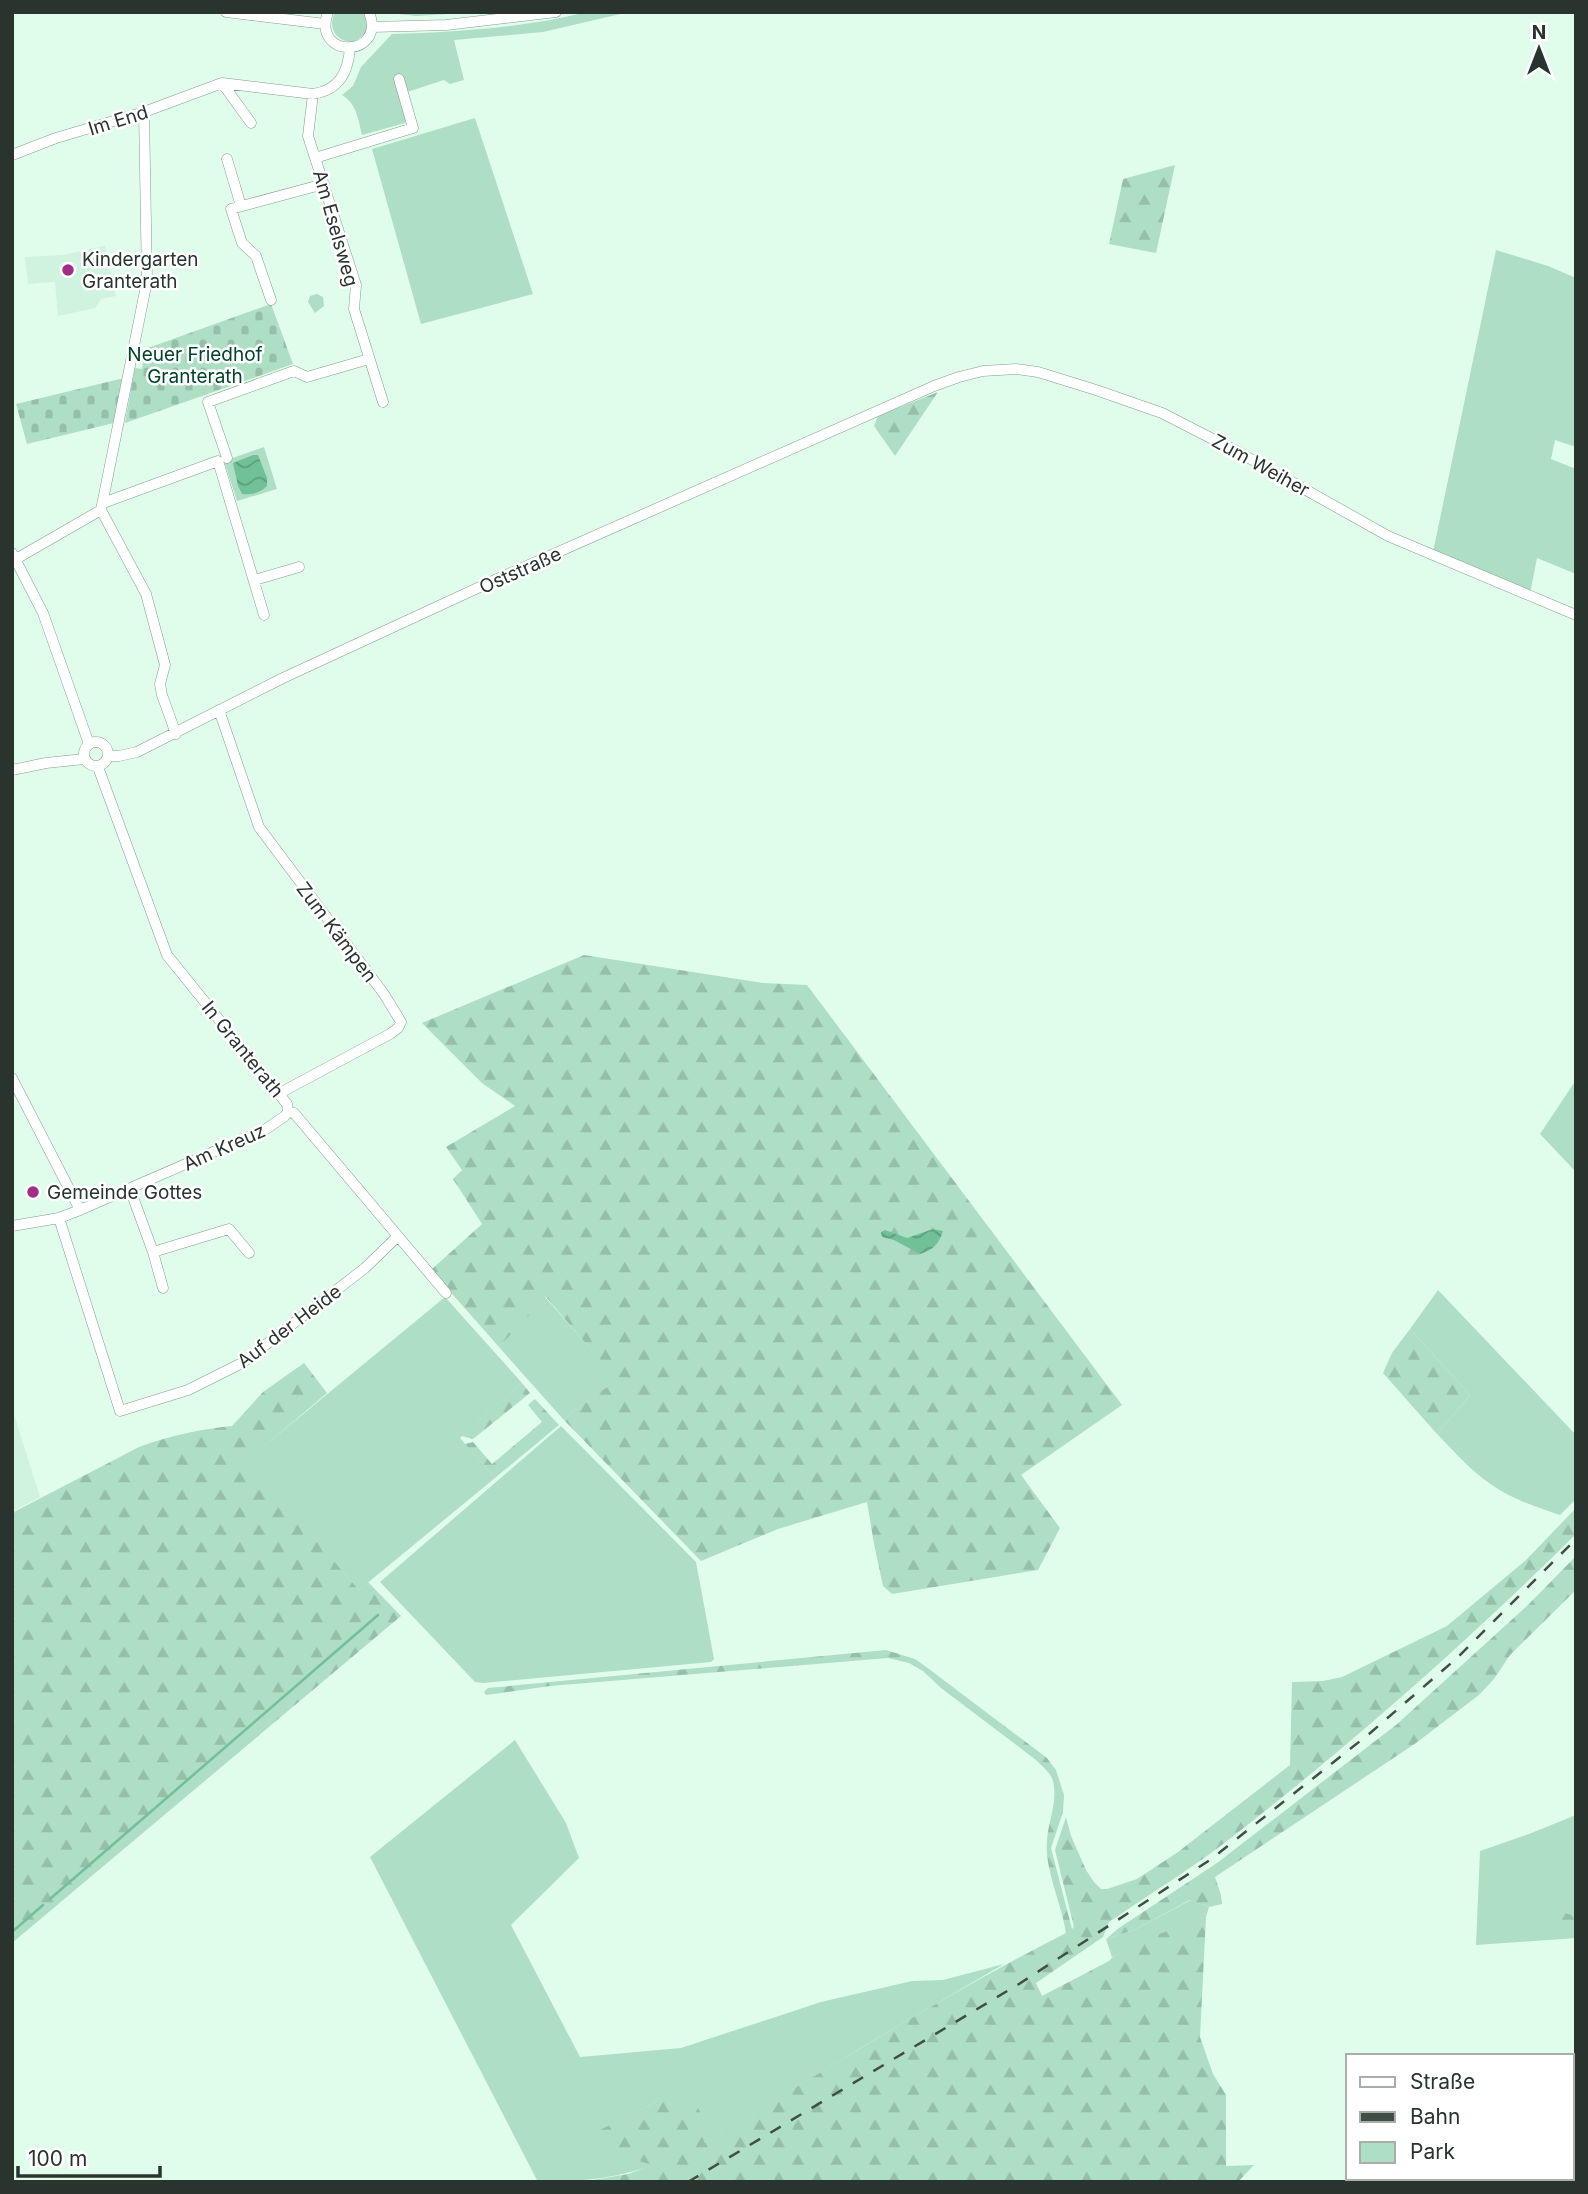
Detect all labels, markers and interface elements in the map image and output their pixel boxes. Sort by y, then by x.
north arrow [1504,14,1574,84]
text: N [1532,21,1546,44]
street label: Im End [85,101,151,140]
street label: Am Eselsweg [308,167,363,289]
place label: Kindergarten Granterath [82,248,199,293]
marker: Kindergarten Granterath [60,262,76,278]
park label: Neuer Friedhof Granterath [127,343,263,388]
street label: Zum Weiher [1208,429,1314,502]
street label: Oststraße [476,542,565,599]
street label: Zum Kämpen [292,878,382,987]
street label: In Granterath [197,997,288,1102]
street label: Am Kreuz [180,1119,269,1176]
place label: Gemeinde Gottes [47,1181,202,1204]
marker: Gemeinde Gottes [25,1184,41,1200]
street label: Auf der Heide [233,1280,346,1373]
legend [1346,2054,1574,2180]
text: Straße [1410,2069,1475,2094]
text: Bahn [1410,2104,1460,2129]
scale bar [18,2134,159,2178]
text: Park [1410,2139,1455,2164]
text: 100 m [28,2146,87,2171]

